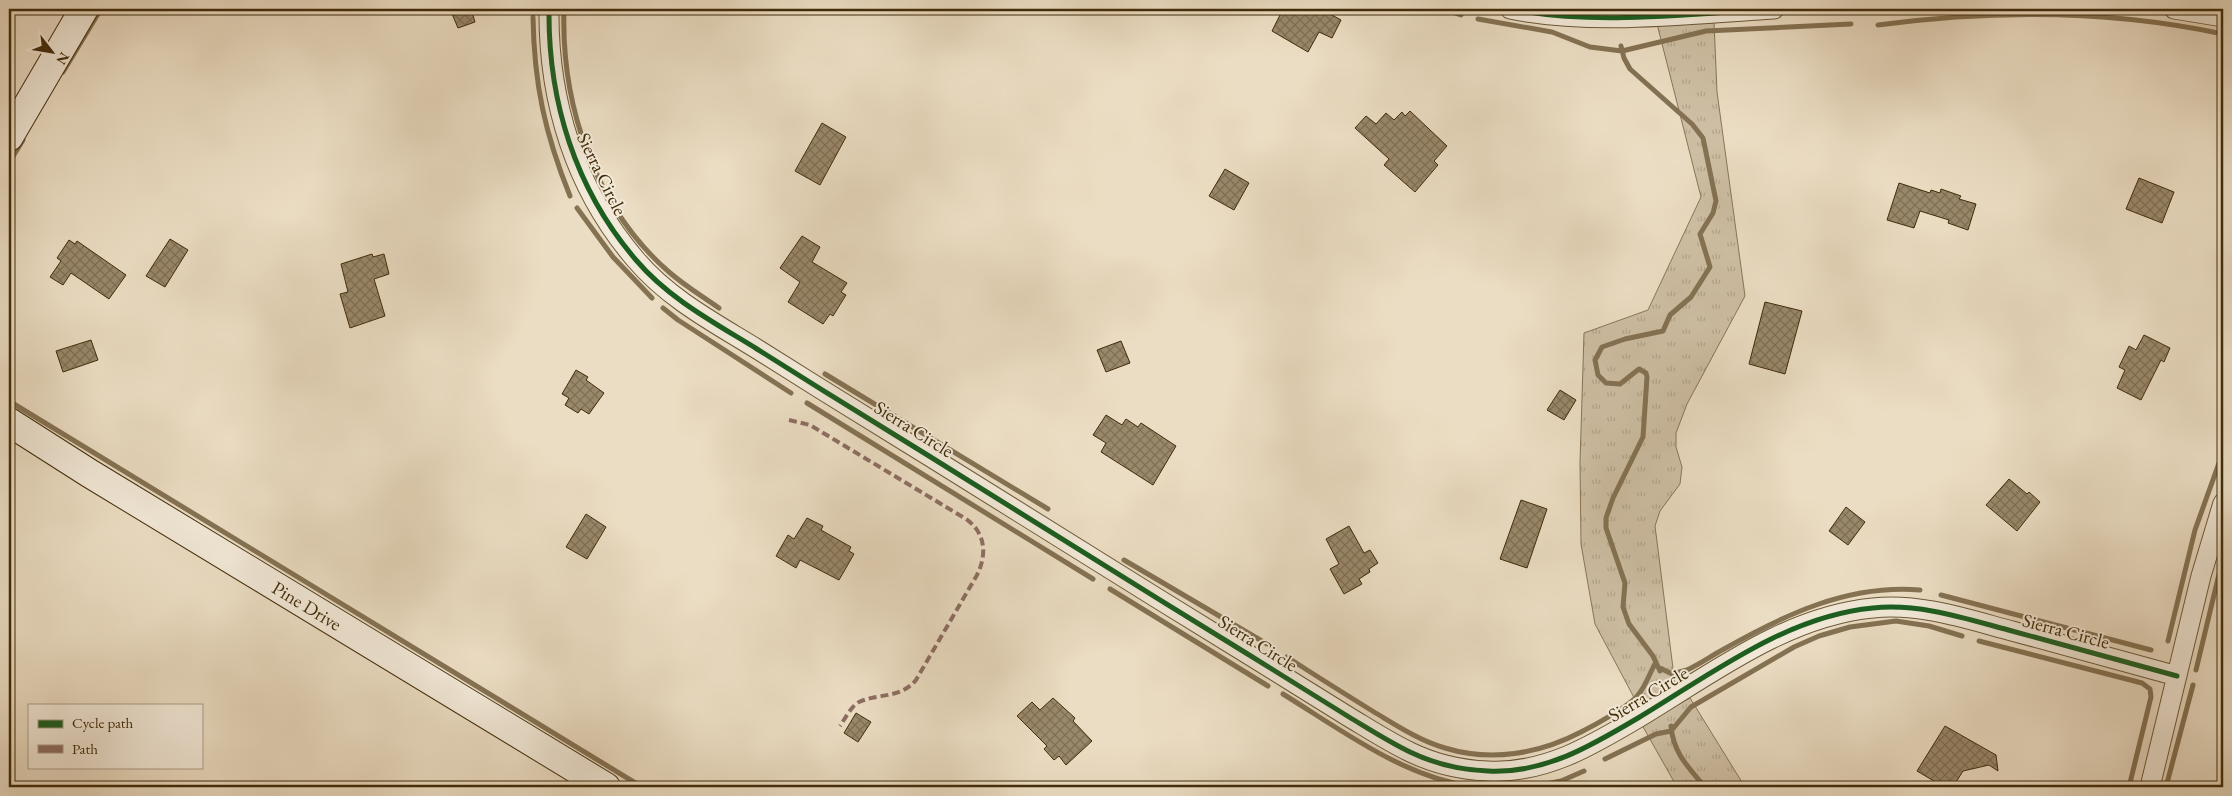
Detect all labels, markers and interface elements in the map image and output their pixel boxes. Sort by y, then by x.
north arrow [28,28,78,78]
text: N [52,49,74,69]
street label: Sierra Circle [571,128,633,220]
street label: Sierra Circle [870,395,958,463]
street label: Pine Drive [268,575,346,636]
street label: Sierra Circle [2020,607,2112,655]
street label: Sierra Circle [1214,609,1302,677]
street label: Sierra Circle [1603,660,1693,728]
legend [28,704,202,768]
text: Cycle path [72,713,134,732]
text: Path [72,739,98,758]

